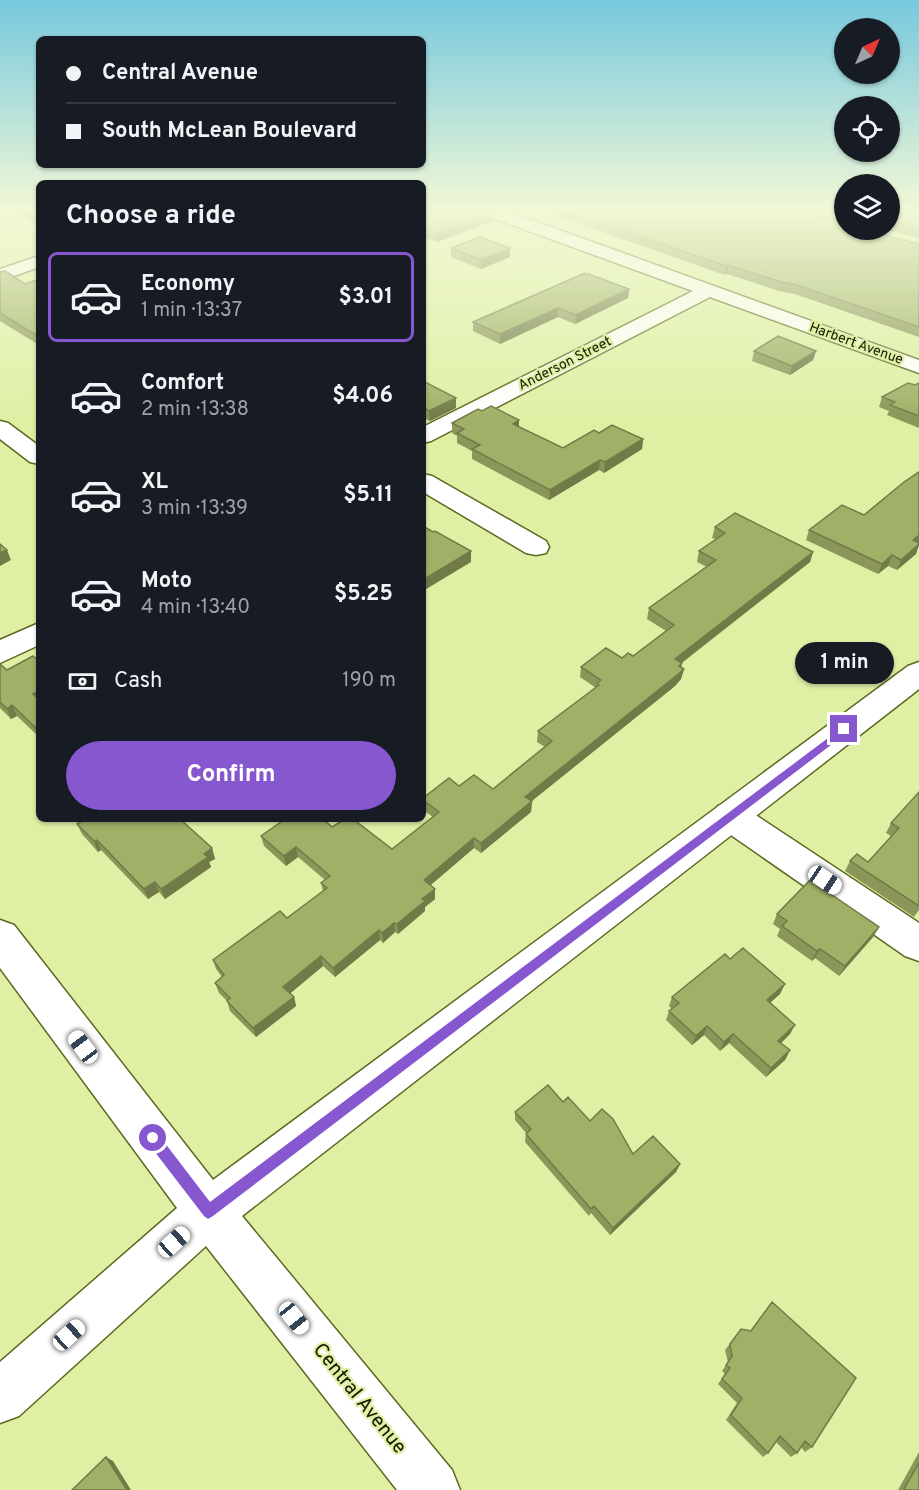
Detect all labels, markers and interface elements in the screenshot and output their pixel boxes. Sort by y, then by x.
north arrow [834,18,900,84]
map controls [834,18,900,240]
text: Central Avenue [102,60,258,87]
button: locate [834,96,900,162]
text: South McLean Boulevard [102,118,357,145]
button: layers [834,174,900,240]
text: Choose a ride [66,199,236,233]
icon: car [69,270,123,324]
text: Economy [141,271,235,298]
text: $3.01 [338,284,393,311]
text: 1 min · 13:37 [141,298,242,324]
street label: Harbert Avenue [807,319,905,369]
street label: Anderson Street [516,333,614,395]
icon: car [69,369,123,423]
text: Comfort [141,370,224,397]
text: $4.06 [332,383,393,410]
text: 2 min · 13:38 [141,397,249,423]
icon: car [69,468,123,522]
text: XL [141,469,168,496]
text: $5.11 [343,482,393,509]
text: 3 min · 13:39 [141,496,248,522]
icon: car [69,567,123,621]
text: Moto [141,568,192,595]
text: $5.25 [334,581,393,608]
text: 4 min · 13:40 [141,595,250,621]
callout: 1 min [794,642,894,684]
text: 1 min [820,650,869,676]
icon: cash [66,665,99,698]
text: Cash [114,668,163,695]
text: 190 m [342,668,396,694]
route end [830,715,857,742]
button: Confirm [66,741,396,810]
car [805,862,845,898]
car [65,1027,101,1067]
route start [139,1124,166,1151]
car [155,1223,193,1261]
car [276,1298,312,1338]
car [50,1316,88,1354]
street label: Central Avenue [306,1338,412,1460]

